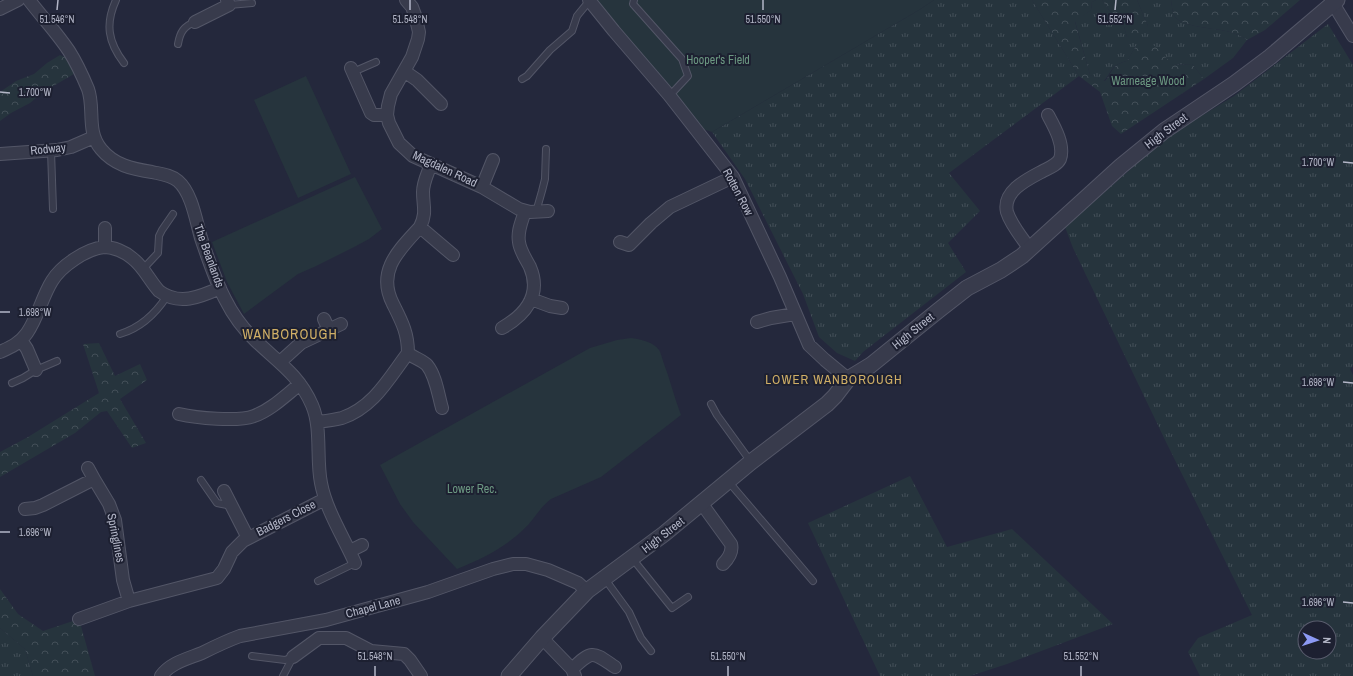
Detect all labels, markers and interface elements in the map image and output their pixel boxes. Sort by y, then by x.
text: 51.546°N [40,13,75,26]
text: 51.548°N [393,13,428,26]
text: 51.550°N [746,13,781,26]
text: 51.552°N [1098,13,1133,26]
park label: Hooper's Field [686,52,750,68]
park label: Warneage Wood [1111,73,1185,89]
text: 1.700°W [19,86,51,99]
street label: High Street [1141,109,1191,152]
street label: Rodway [29,139,67,159]
street label: Magdalen Road [410,147,480,191]
text: 1.700°W [1302,156,1334,169]
street label: Rotten Row [719,166,758,219]
street label: The Beanlands [190,222,228,290]
text: 1.698°W [19,306,51,319]
street label: High Street [889,309,938,353]
district label: WANBOROUGH [242,325,338,343]
district label: LOWER WANBOROUGH [765,371,903,388]
text: 1.698°W [1302,376,1334,389]
park label: Lower Rec. [447,481,497,497]
street label: Badgers Close [254,496,318,540]
street label: Springlines [103,512,129,564]
street label: High Street [638,513,688,557]
text: 1.696°W [19,526,51,539]
street label: Chapel Lane [344,592,402,622]
text: 1.696°W [1302,596,1334,609]
north arrow [1297,620,1337,660]
text: N [1320,637,1334,644]
text: 51.548°N [358,650,393,663]
text: 51.550°N [711,650,746,663]
text: 51.552°N [1064,650,1099,663]

